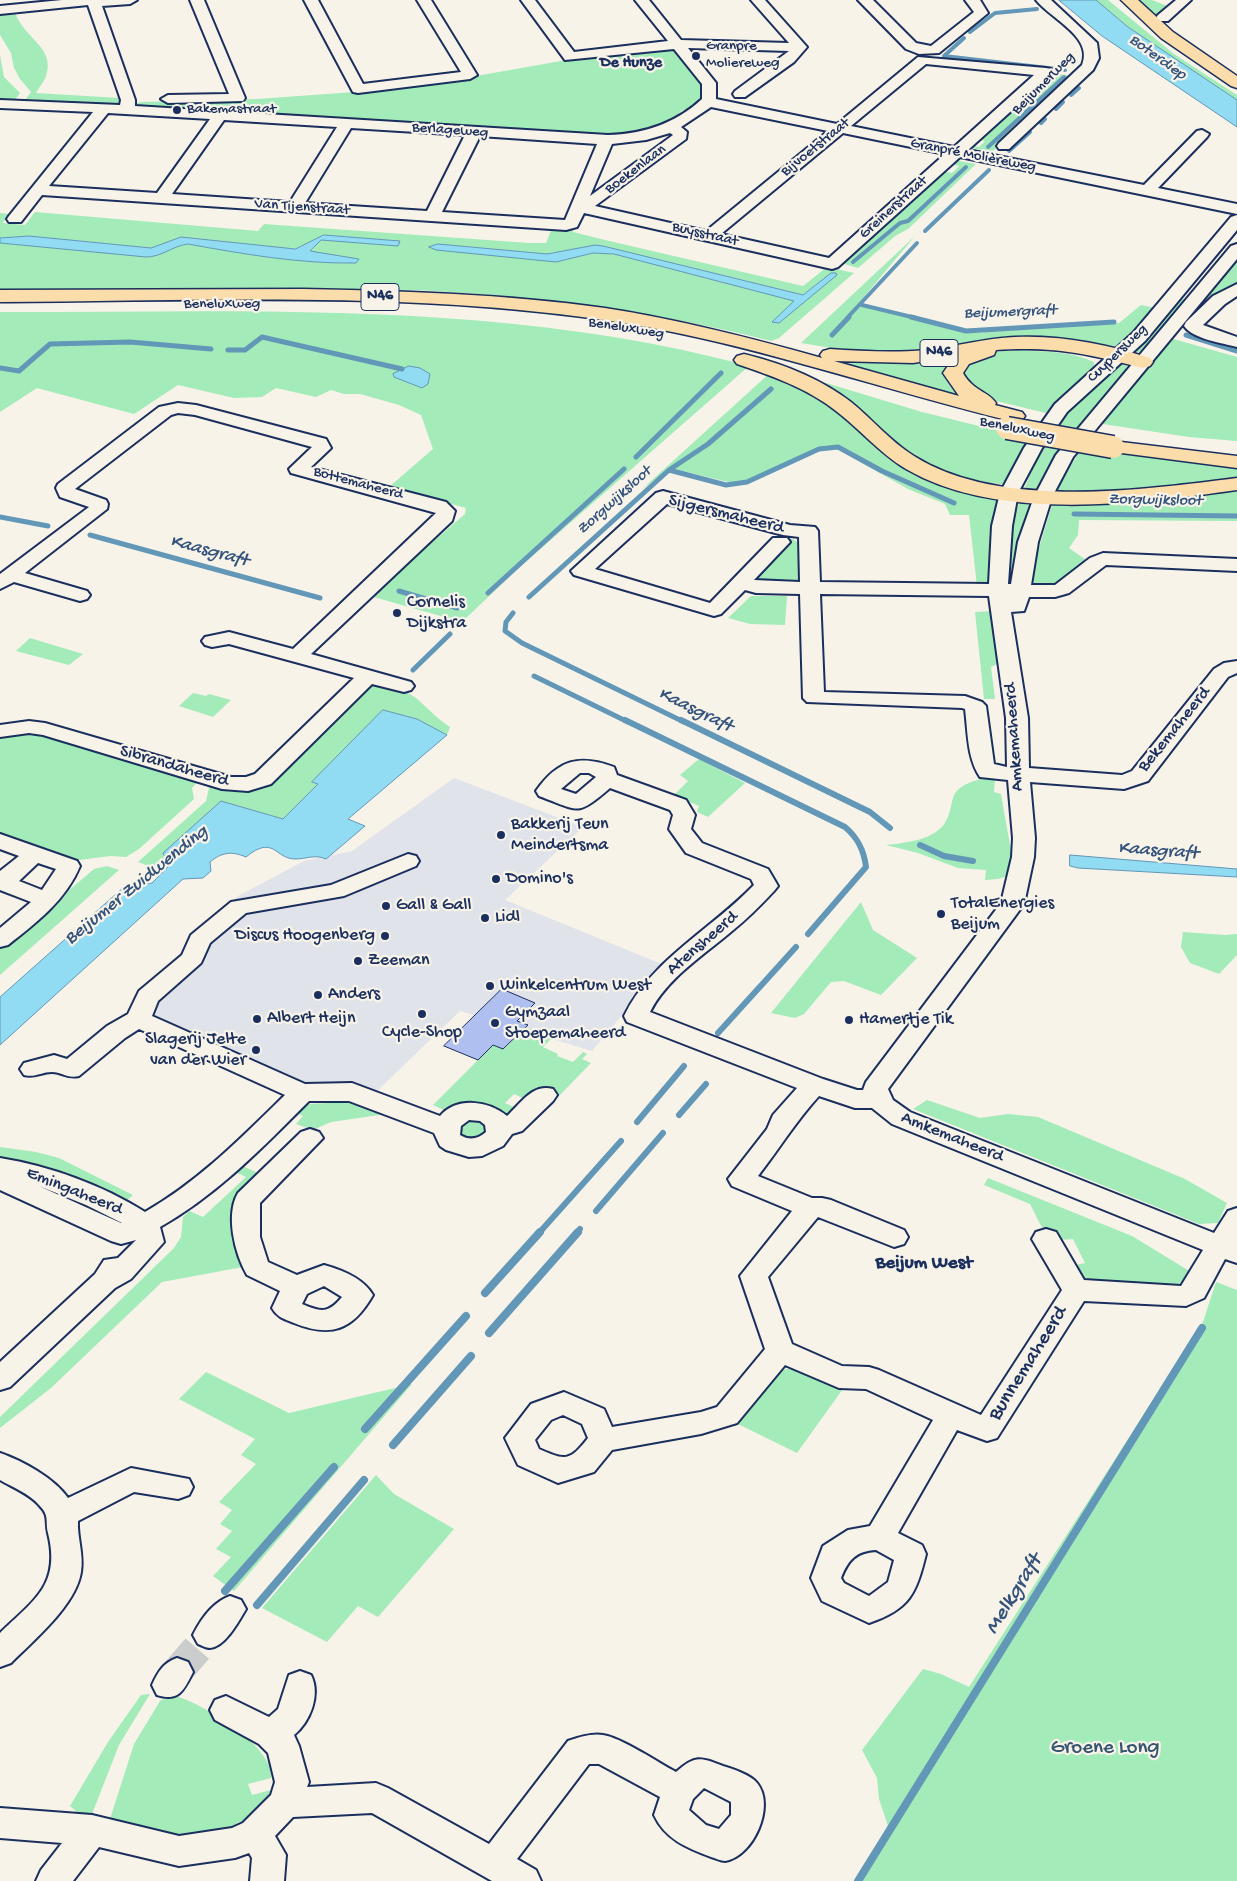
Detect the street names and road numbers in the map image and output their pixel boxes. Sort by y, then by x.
street label: Beijumerweg [1009,49,1079,119]
street label: Bijvoetstraat [778,115,854,181]
street label: Berlageweg [411,119,489,143]
street label: Granpré Molièreweg [909,135,1037,177]
street label: Boekenlaan [602,141,670,199]
street label: Greinerstraat [856,173,932,243]
street label: Van Tijenstraat [254,196,350,220]
street label: Buysstraat [670,219,740,251]
road number: N46 [361,284,399,310]
street label: Beneluxweg [184,296,260,314]
street label: Beneluxweg [587,314,665,344]
street label: Cuypersweg [1084,321,1152,387]
road number: N46 [920,339,958,366]
street label: Beneluxweg [978,413,1056,447]
street label: Bottemaheerd [311,463,405,505]
street label: Sijgersmaheerd [666,490,786,540]
street label: Amkemaheerd [1000,682,1030,792]
street label: Bekemaheerd [1134,683,1216,777]
street label: Sibrandaheerd [117,741,231,793]
street label: Atensheerd [663,907,743,981]
street label: Amkemaheerd [898,1108,1006,1168]
street label: Emingaheerd [23,1163,125,1221]
street label: Bunnemaheerd [984,1302,1074,1426]

